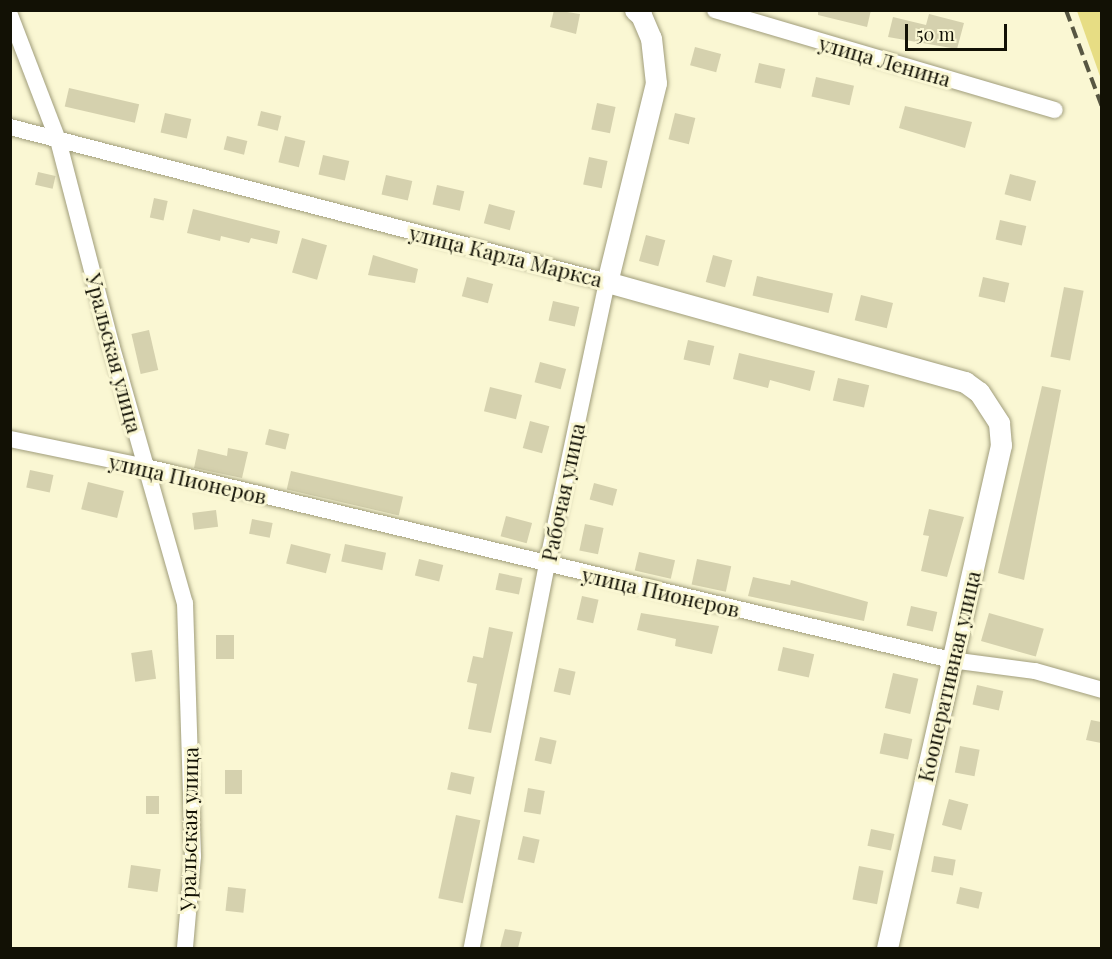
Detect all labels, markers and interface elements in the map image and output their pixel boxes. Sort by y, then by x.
scale bar [908,12,1010,50]
text: 50 m [916,22,955,46]
street label: улица Ленина [816,29,954,91]
street label: улица Карла Маркса [407,219,605,291]
street label: Уральская улица [82,270,148,436]
street label: Рабочая улица [535,421,589,563]
street label: улица Пионеров [107,448,269,508]
street label: улица Пионеров [580,561,742,621]
street label: Кооперативная улица [911,568,985,784]
street label: Уральская улица [174,747,202,911]

